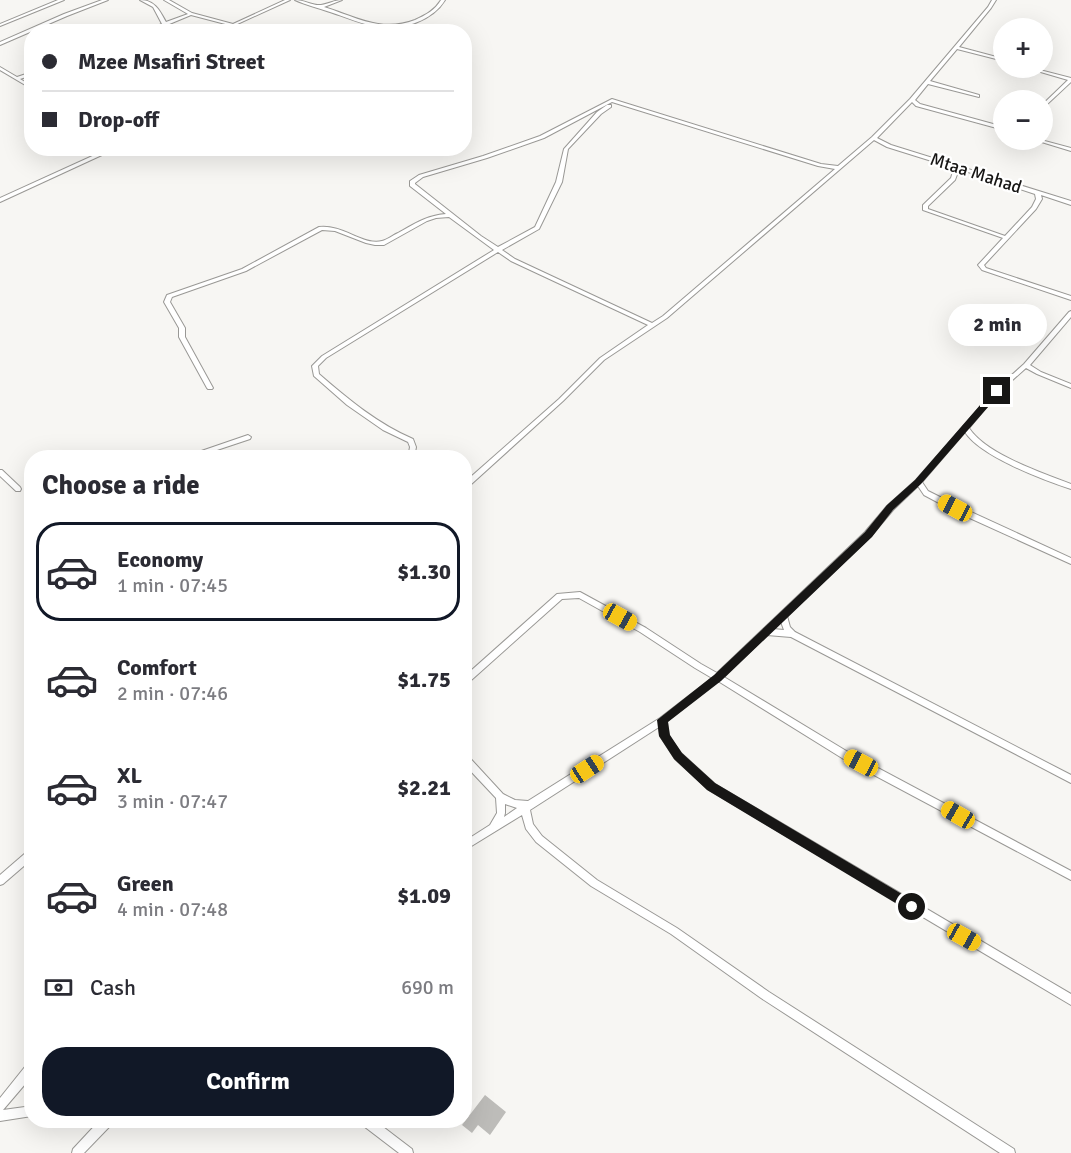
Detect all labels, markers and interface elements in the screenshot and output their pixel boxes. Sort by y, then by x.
map controls [993,18,1053,150]
button: + [993,18,1053,78]
text: Mzee Msafiri Street [78,48,265,75]
button: − [993,90,1053,150]
text: Drop-off [78,106,159,133]
street label: Mtaa Mahad [927,148,1025,198]
callout: 2 min [948,304,1046,346]
text: 2 min [973,312,1022,337]
route end [983,377,1010,404]
text: Choose a ride [42,469,200,502]
car [935,492,975,524]
icon: car [45,545,99,599]
text: Economy [117,546,203,573]
text: $1.30 [397,558,451,585]
text: 1 min · 07:45 [117,573,228,598]
car [600,600,640,634]
icon: car [45,653,99,707]
text: Comfort [117,654,197,681]
text: $1.75 [397,666,451,693]
text: 2 min · 07:46 [117,681,228,706]
car [841,747,881,779]
car [567,752,607,786]
icon: car [45,761,99,815]
text: XL [117,762,142,789]
text: $2.21 [397,774,451,801]
text: 3 min · 07:47 [117,789,228,814]
car [938,798,978,832]
icon: car [45,869,99,923]
text: Green [117,870,174,897]
text: $1.09 [397,882,451,909]
route start [898,893,925,920]
text: 4 min · 07:48 [117,897,228,922]
car [944,920,984,954]
icon: cash [42,971,75,1004]
text: Cash [90,974,136,1001]
text: 690 m [401,975,454,1000]
button: Confirm [42,1047,454,1116]

